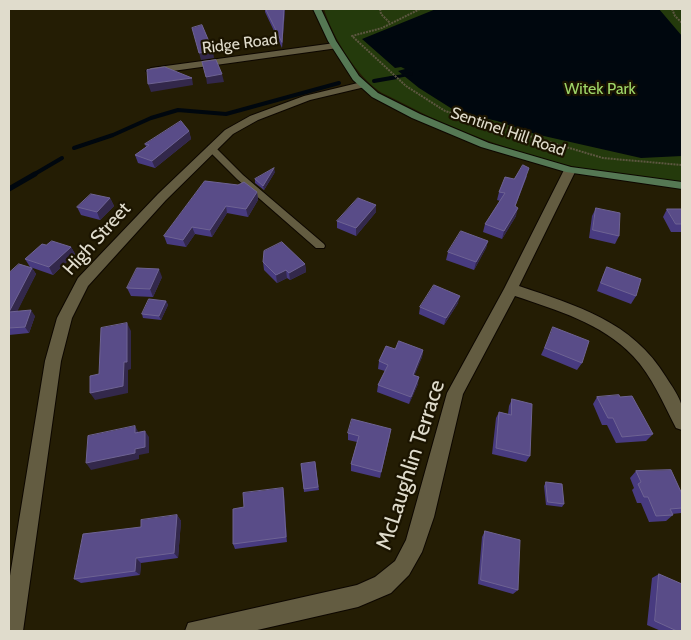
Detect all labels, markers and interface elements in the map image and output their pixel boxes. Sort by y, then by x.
street label: Ridge Road [201,30,279,58]
park label: Witek Park [564,79,636,99]
street label: Sentinel Hill Road [448,103,568,161]
street label: High Street [58,198,136,280]
street label: McLaughlin Terrace [371,377,451,553]

